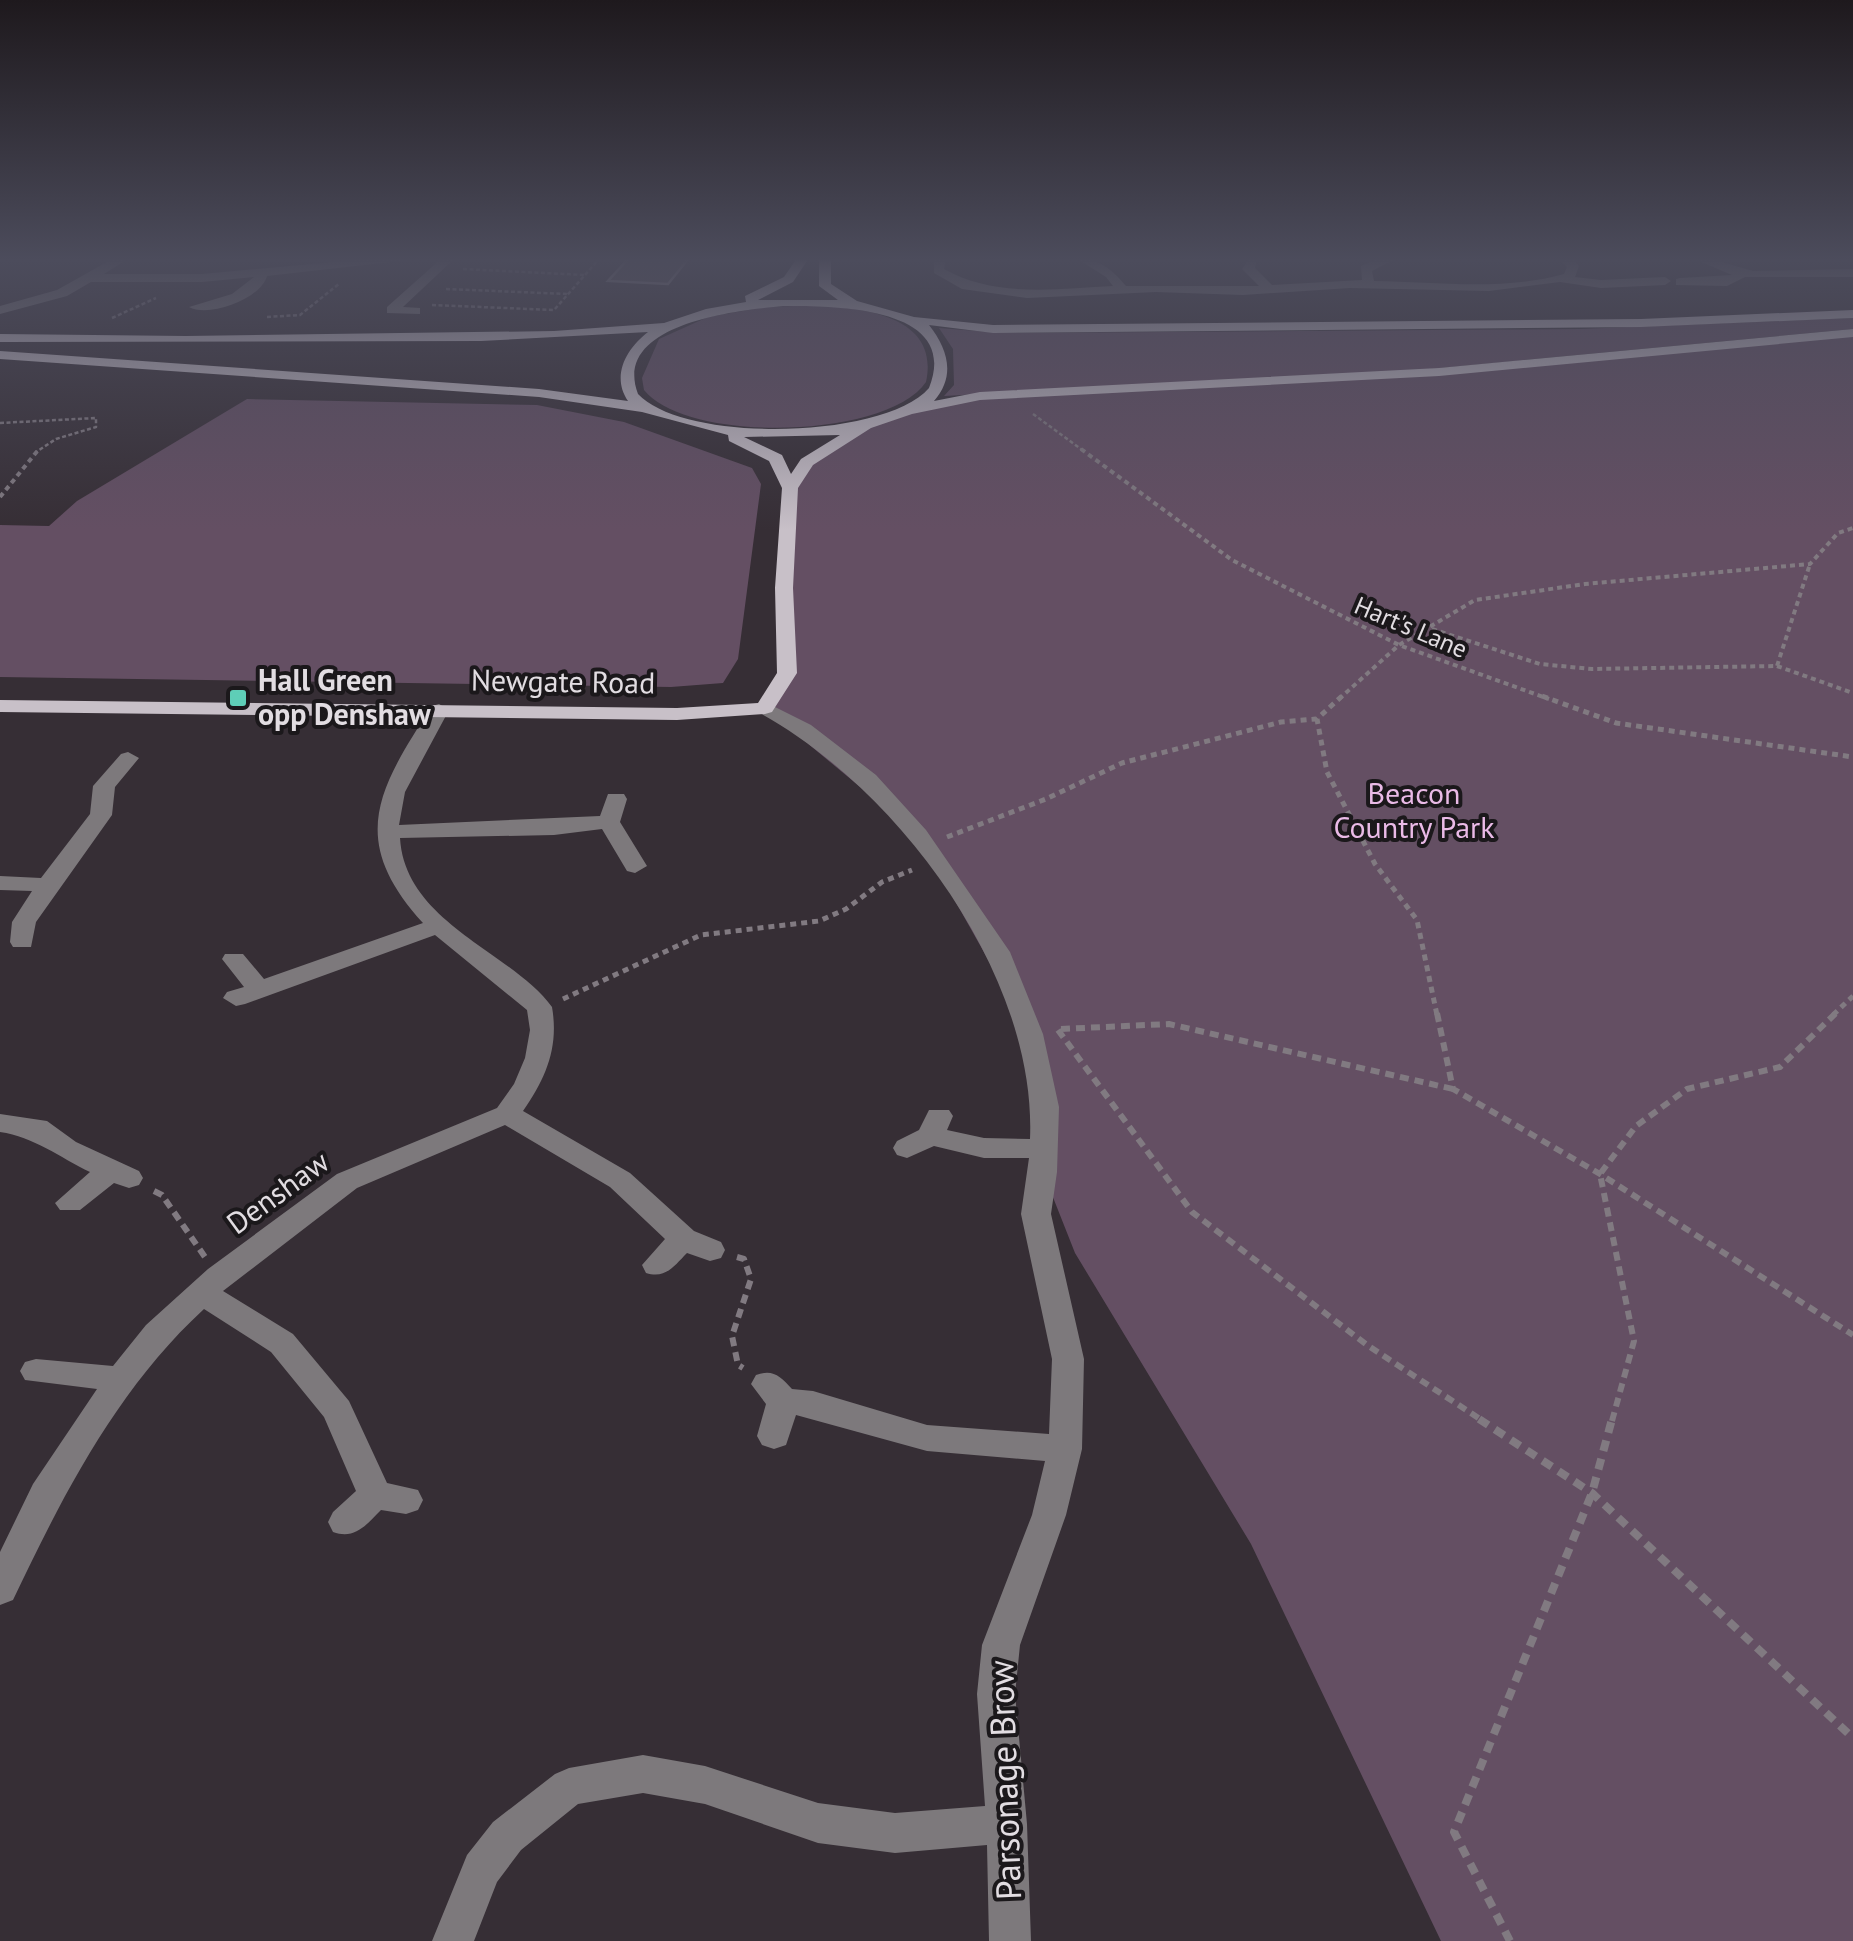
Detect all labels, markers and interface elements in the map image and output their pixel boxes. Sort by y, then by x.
street label: Hart's Lane [1350,589,1472,665]
street label: Newgate Road [470,659,656,702]
place label: Hall Green opp Denshaw [258,660,431,733]
marker: Hall Green opp Denshaw [227,687,249,709]
park label: Beacon Country Park [1333,773,1495,846]
street label: Denshaw [218,1142,336,1242]
street label: Parsonage Brow [977,1659,1031,1901]

